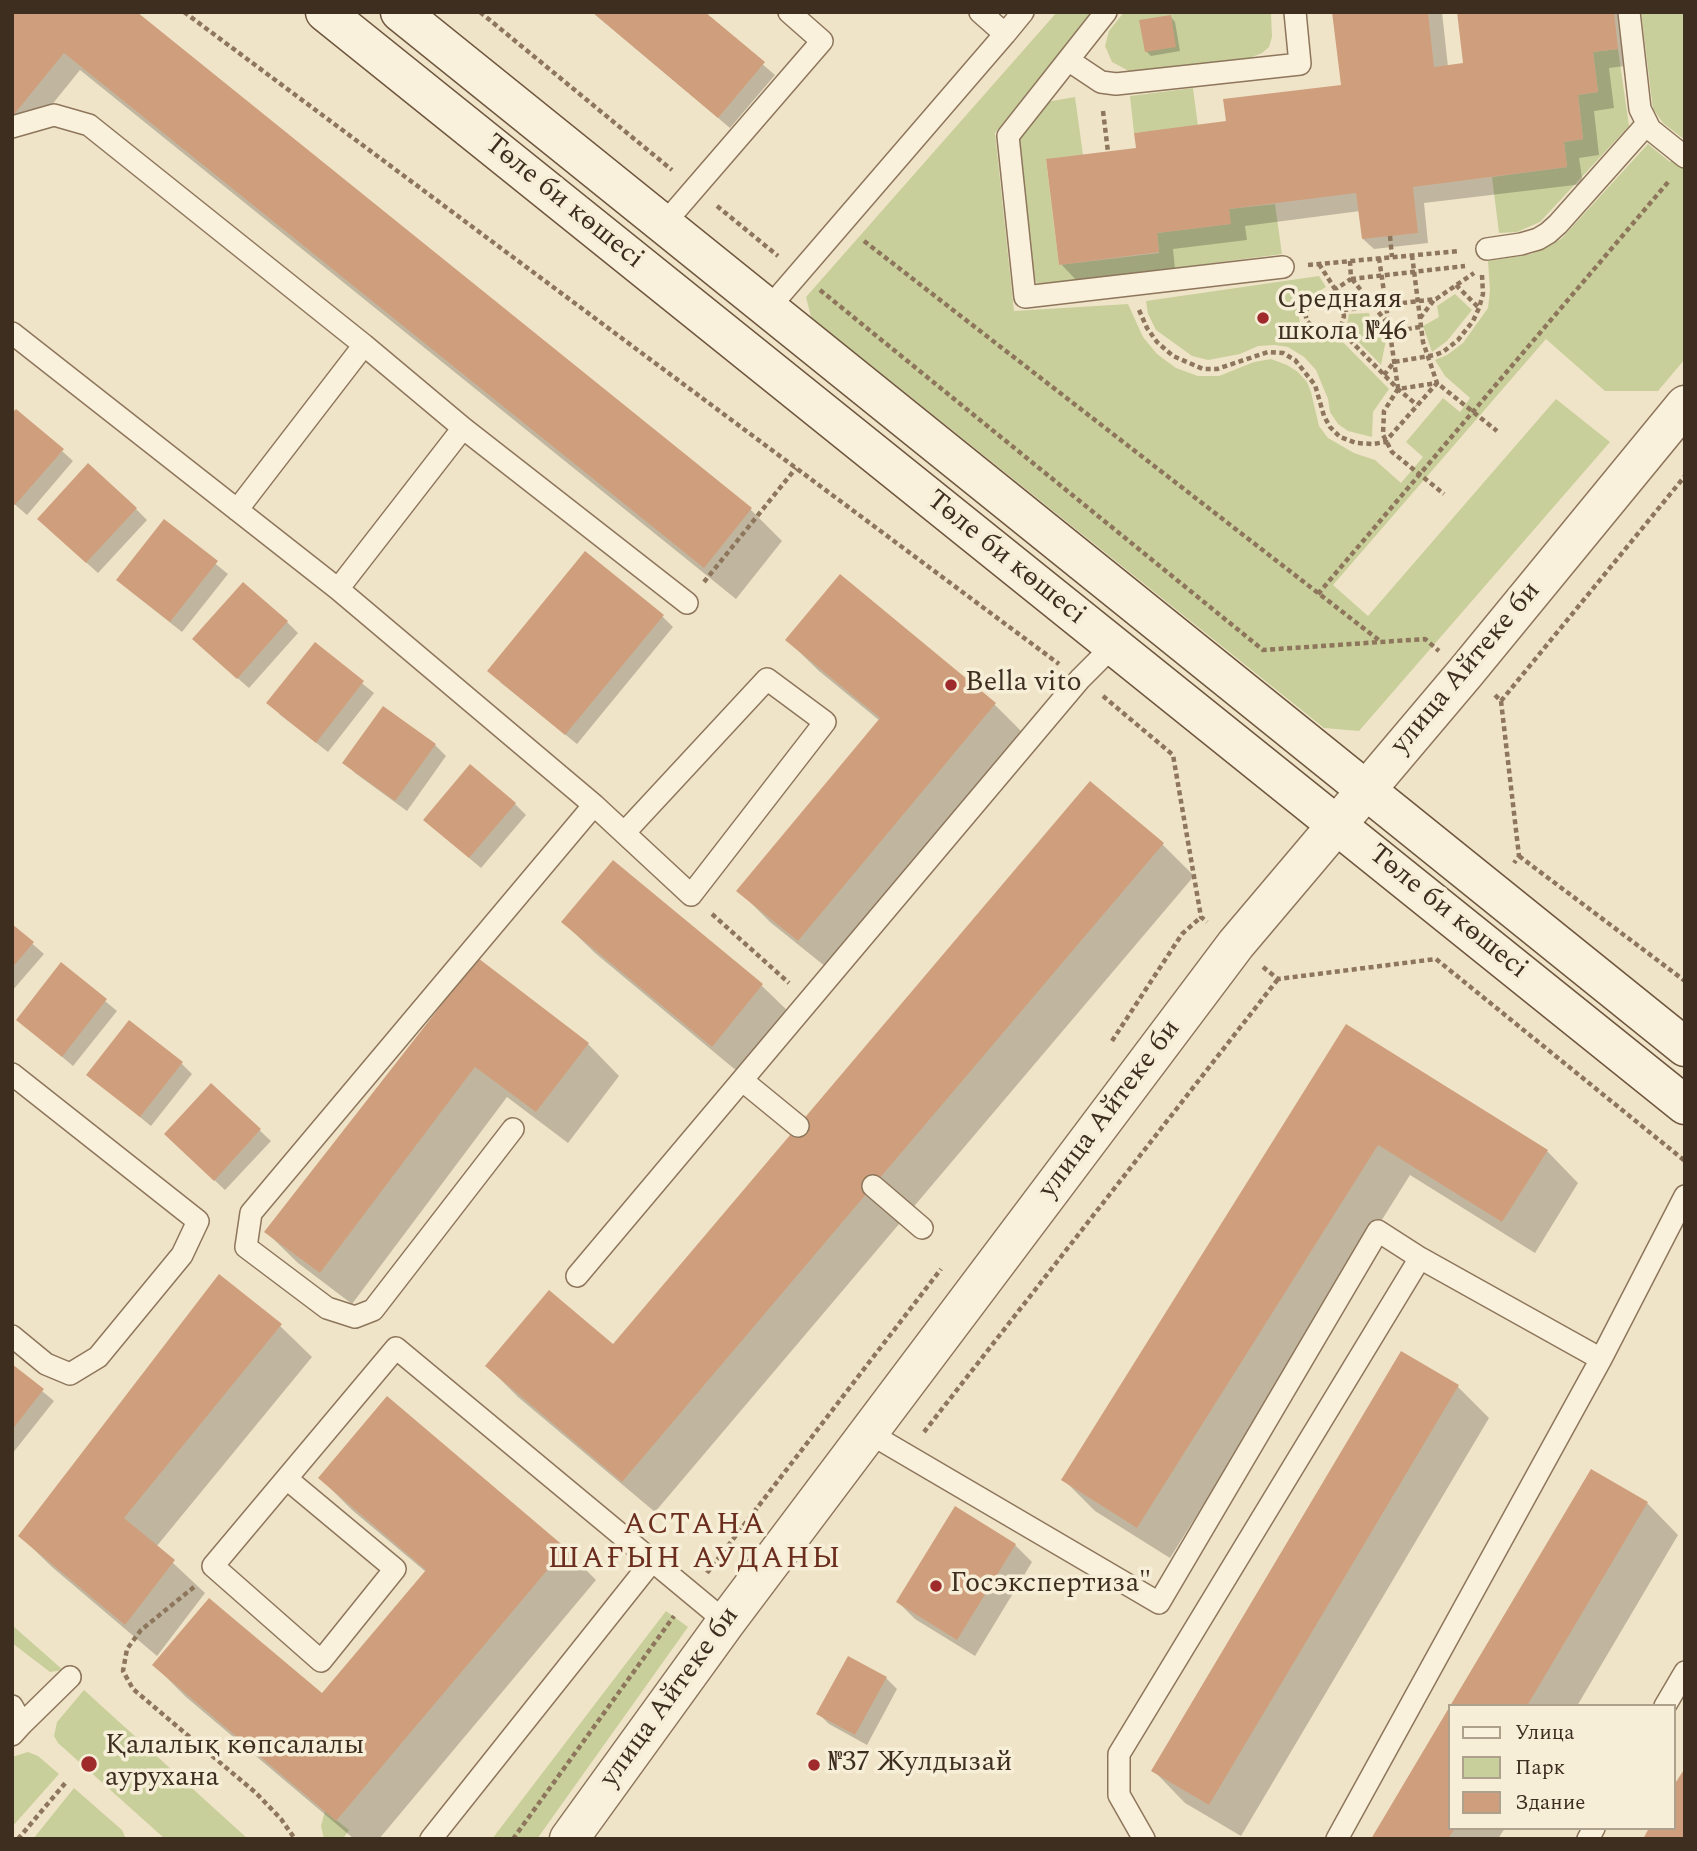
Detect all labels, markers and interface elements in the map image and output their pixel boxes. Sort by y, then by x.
street label: Төле би көшесі [477,129,649,277]
place label: Среднаяя школа №46 [1277,285,1407,351]
marker: Среднаяя школа №46 [1255,310,1271,326]
street label: Төле би көшесі [919,485,1091,633]
street label: улица Айтеке би [1385,576,1549,762]
place label: Bella vito [965,668,1082,702]
marker: Bella vito [943,677,959,693]
street label: Төле би көшесі [1361,839,1533,987]
street label: улица Айтеке би [1033,1014,1189,1206]
district label: АСТАНА ШАҒЫН АУДАНЫ [549,1509,841,1580]
place label: Госэкспертиза" [950,1569,1151,1603]
marker: Госэкспертиза" [928,1578,944,1594]
street label: улица Айтеке би [594,1601,748,1795]
legend [1448,1704,1676,1830]
text: Улица [1515,1717,1574,1749]
place label: Қалалық көпсалалы аурухана [105,1731,365,1797]
place label: №37 Жулдызай [828,1748,1012,1782]
text: Парк [1515,1752,1565,1784]
marker: Қалалық көпсалалы аурухана [79,1754,99,1774]
marker: №37 Жулдызай [806,1757,822,1773]
text: Здание [1515,1787,1585,1819]

